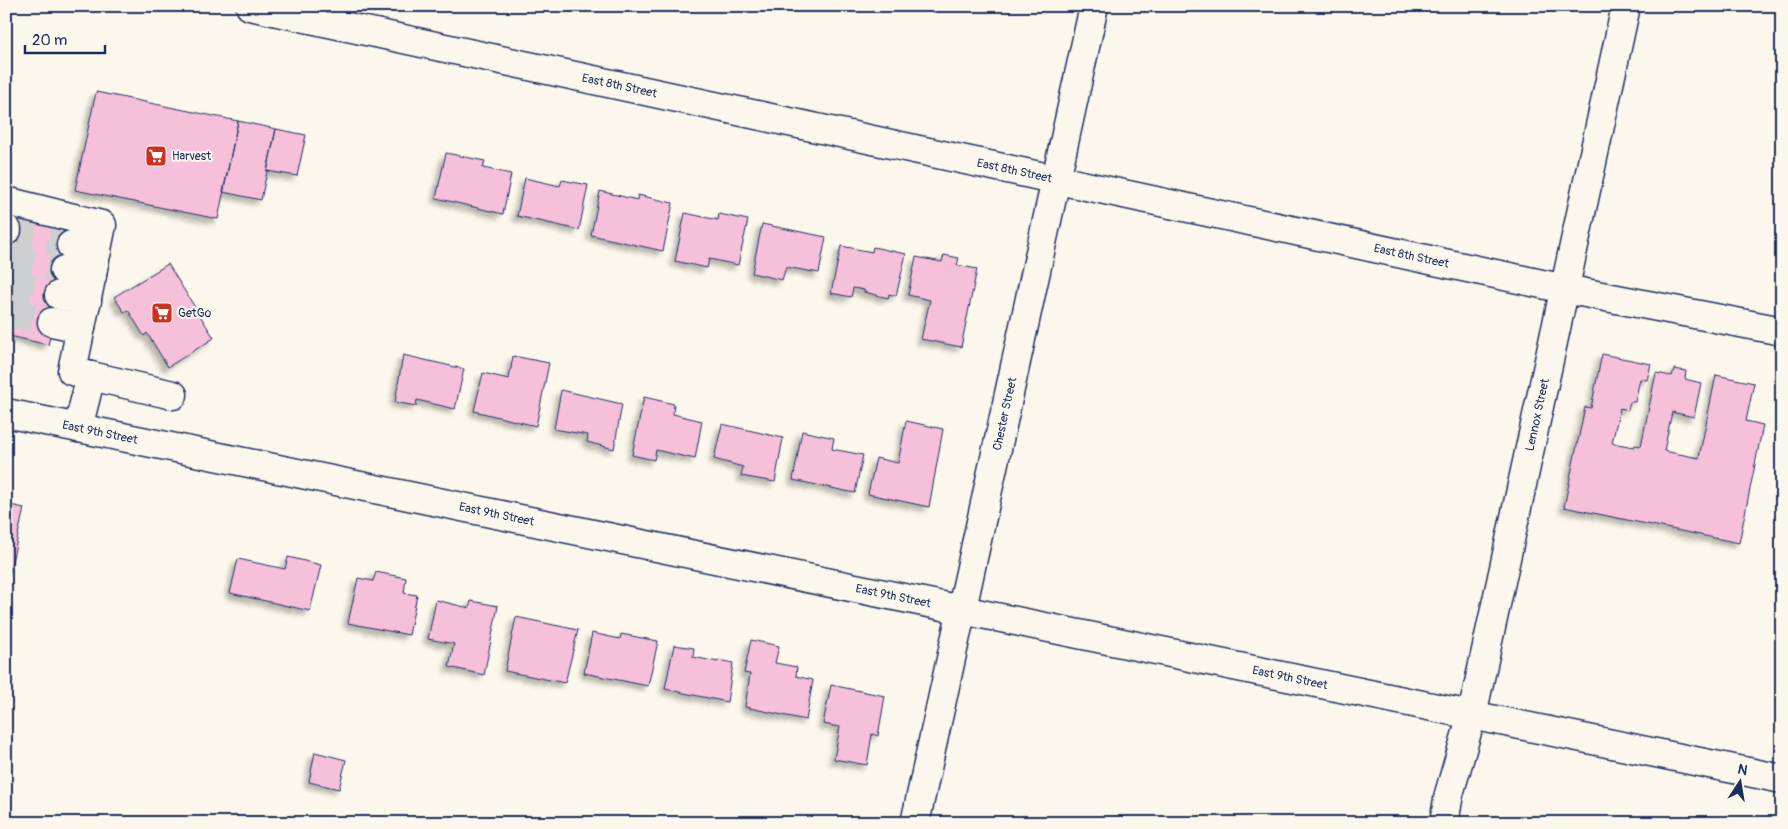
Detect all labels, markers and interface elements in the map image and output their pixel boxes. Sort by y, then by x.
scale bar [25,22,105,54]
text: 20 m [32,31,67,50]
street label: East 8th Street [581,70,659,101]
supermarket icon: Harvest [144,144,168,168]
place label: Harvest [172,149,211,164]
street label: East 8th Street [976,155,1054,186]
street label: East 8th Street [1372,241,1450,271]
supermarket icon: GetGo [150,301,174,325]
place label: GetGo [178,306,212,321]
street label: Chester Street [989,376,1020,452]
street label: Lennox Street [1522,377,1552,452]
street label: East 9th Street [61,417,139,447]
street label: East 9th Street [458,499,536,529]
street label: East 9th Street [854,581,932,611]
street label: East 9th Street [1251,663,1329,693]
north arrow [1716,756,1766,806]
text: N [1736,760,1749,779]

